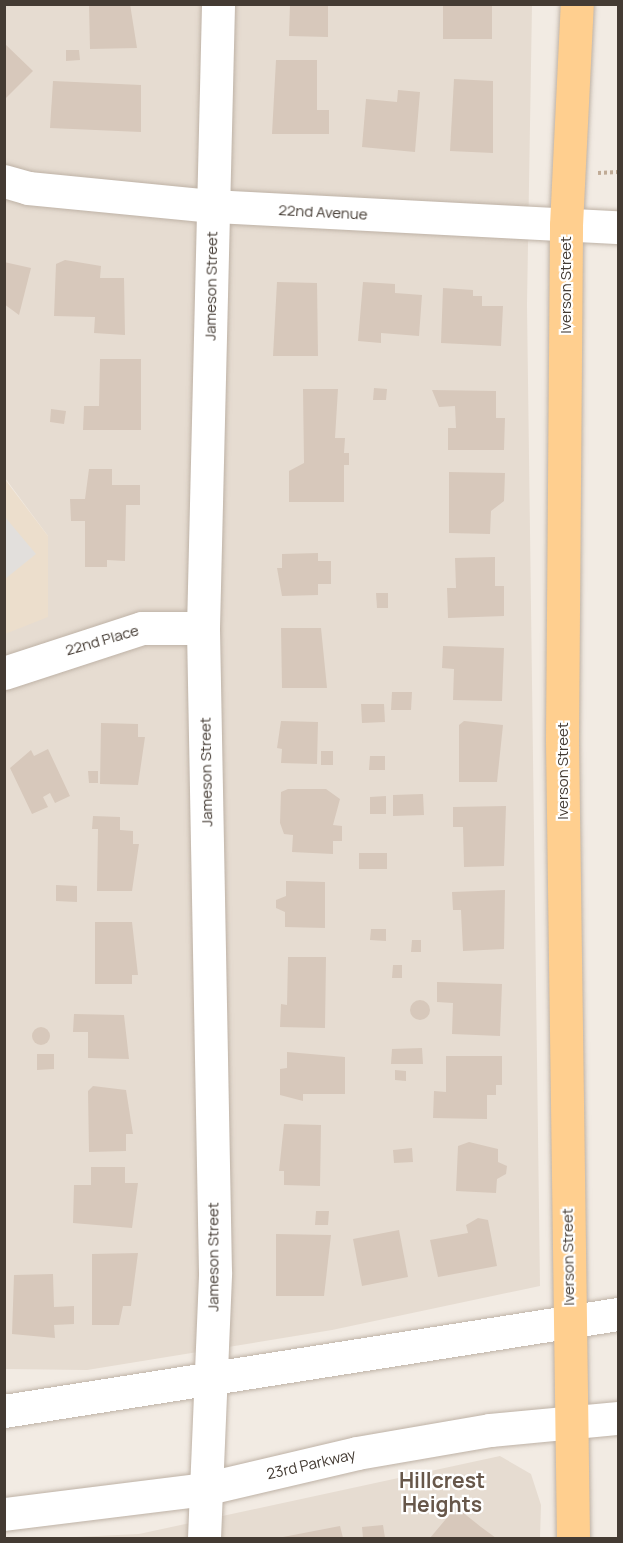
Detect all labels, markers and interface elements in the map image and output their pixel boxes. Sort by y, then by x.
street label: 22nd Avenue [278,201,368,223]
street label: Jameson Street [201,231,221,341]
street label: Iverson Street [557,236,575,334]
street label: 22nd Place [63,621,141,659]
street label: Jameson Street [196,717,216,827]
street label: Iverson Street [554,722,572,820]
street label: Jameson Street [204,1202,222,1312]
street label: Iverson Street [558,1208,578,1306]
street label: 23rd Parkway [265,1445,357,1483]
district label: Hillcrest Heights [399,1467,485,1517]

